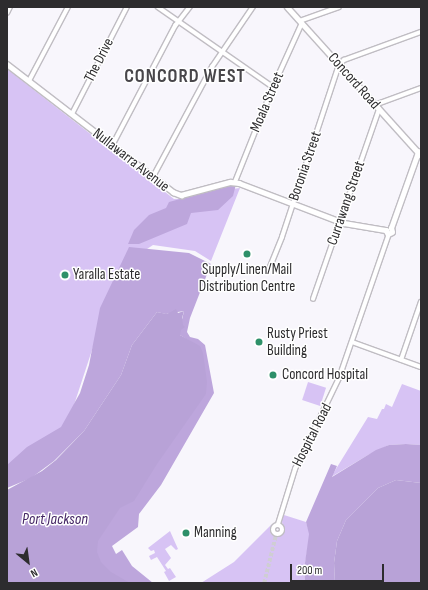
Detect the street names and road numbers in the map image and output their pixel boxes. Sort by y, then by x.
street label: The Drive [80,35,118,85]
street label: Concord Road [324,49,384,113]
street label: Moala Street [246,69,288,135]
street label: Nullawarra Avenue [89,124,173,196]
street label: Boronia Street [285,129,325,203]
street label: Currawang Street [323,158,369,248]
street label: Hospital Road [288,400,336,470]

